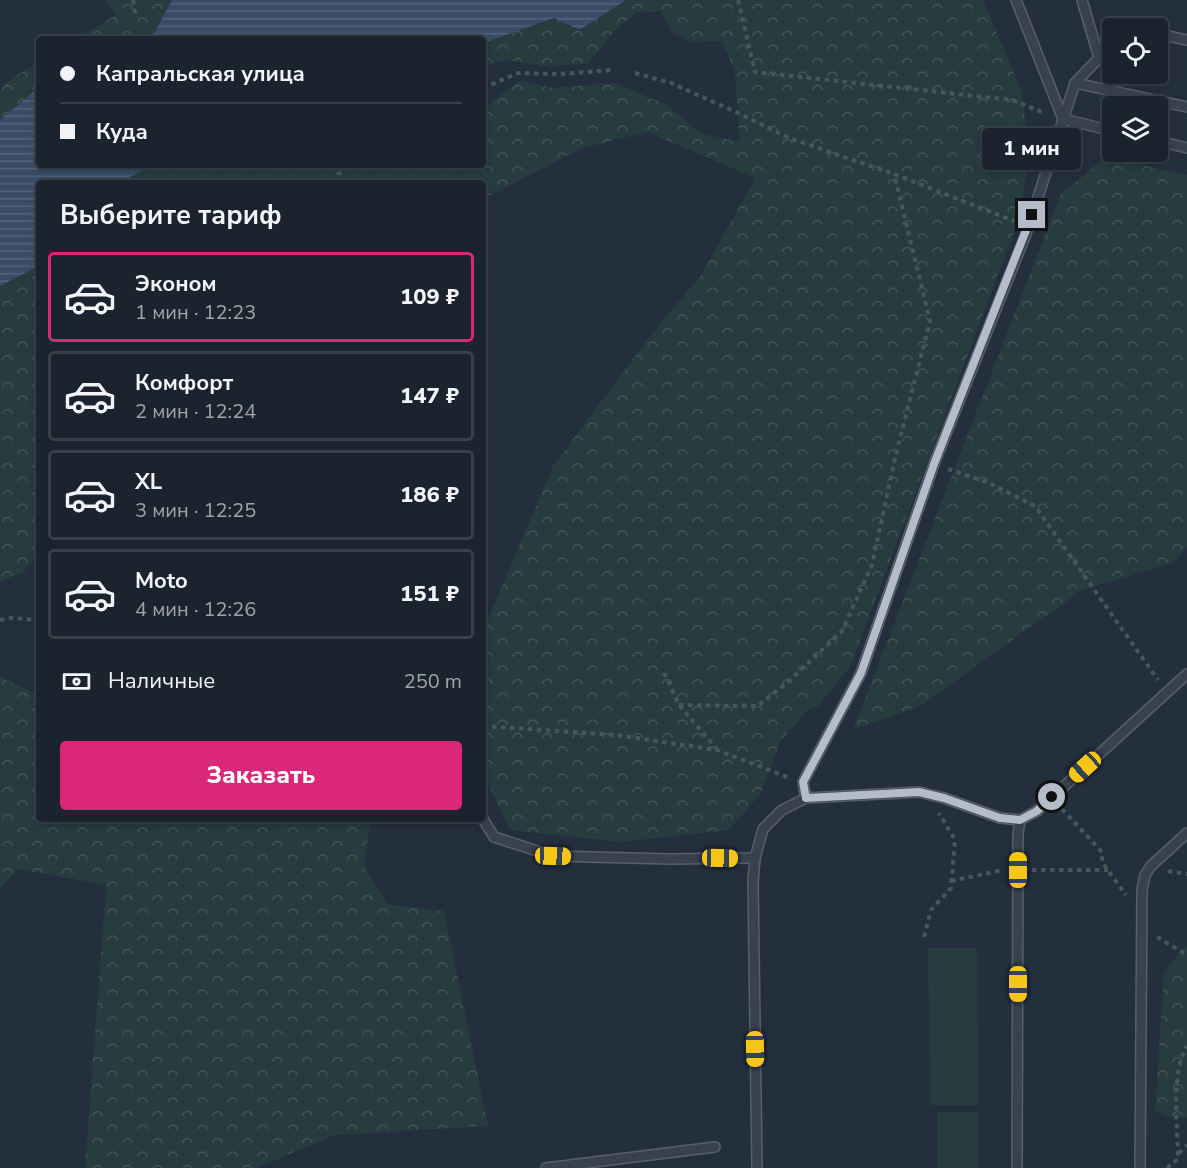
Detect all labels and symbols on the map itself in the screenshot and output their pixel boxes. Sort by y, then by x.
callout: 1 мин [982,128,1082,170]
route end [1018,201,1045,228]
car [1066,748,1104,786]
route start [1038,783,1065,810]
car [535,846,571,866]
car [702,849,738,867]
car [1009,852,1027,888]
car [1009,966,1027,1002]
car [746,1031,764,1067]

